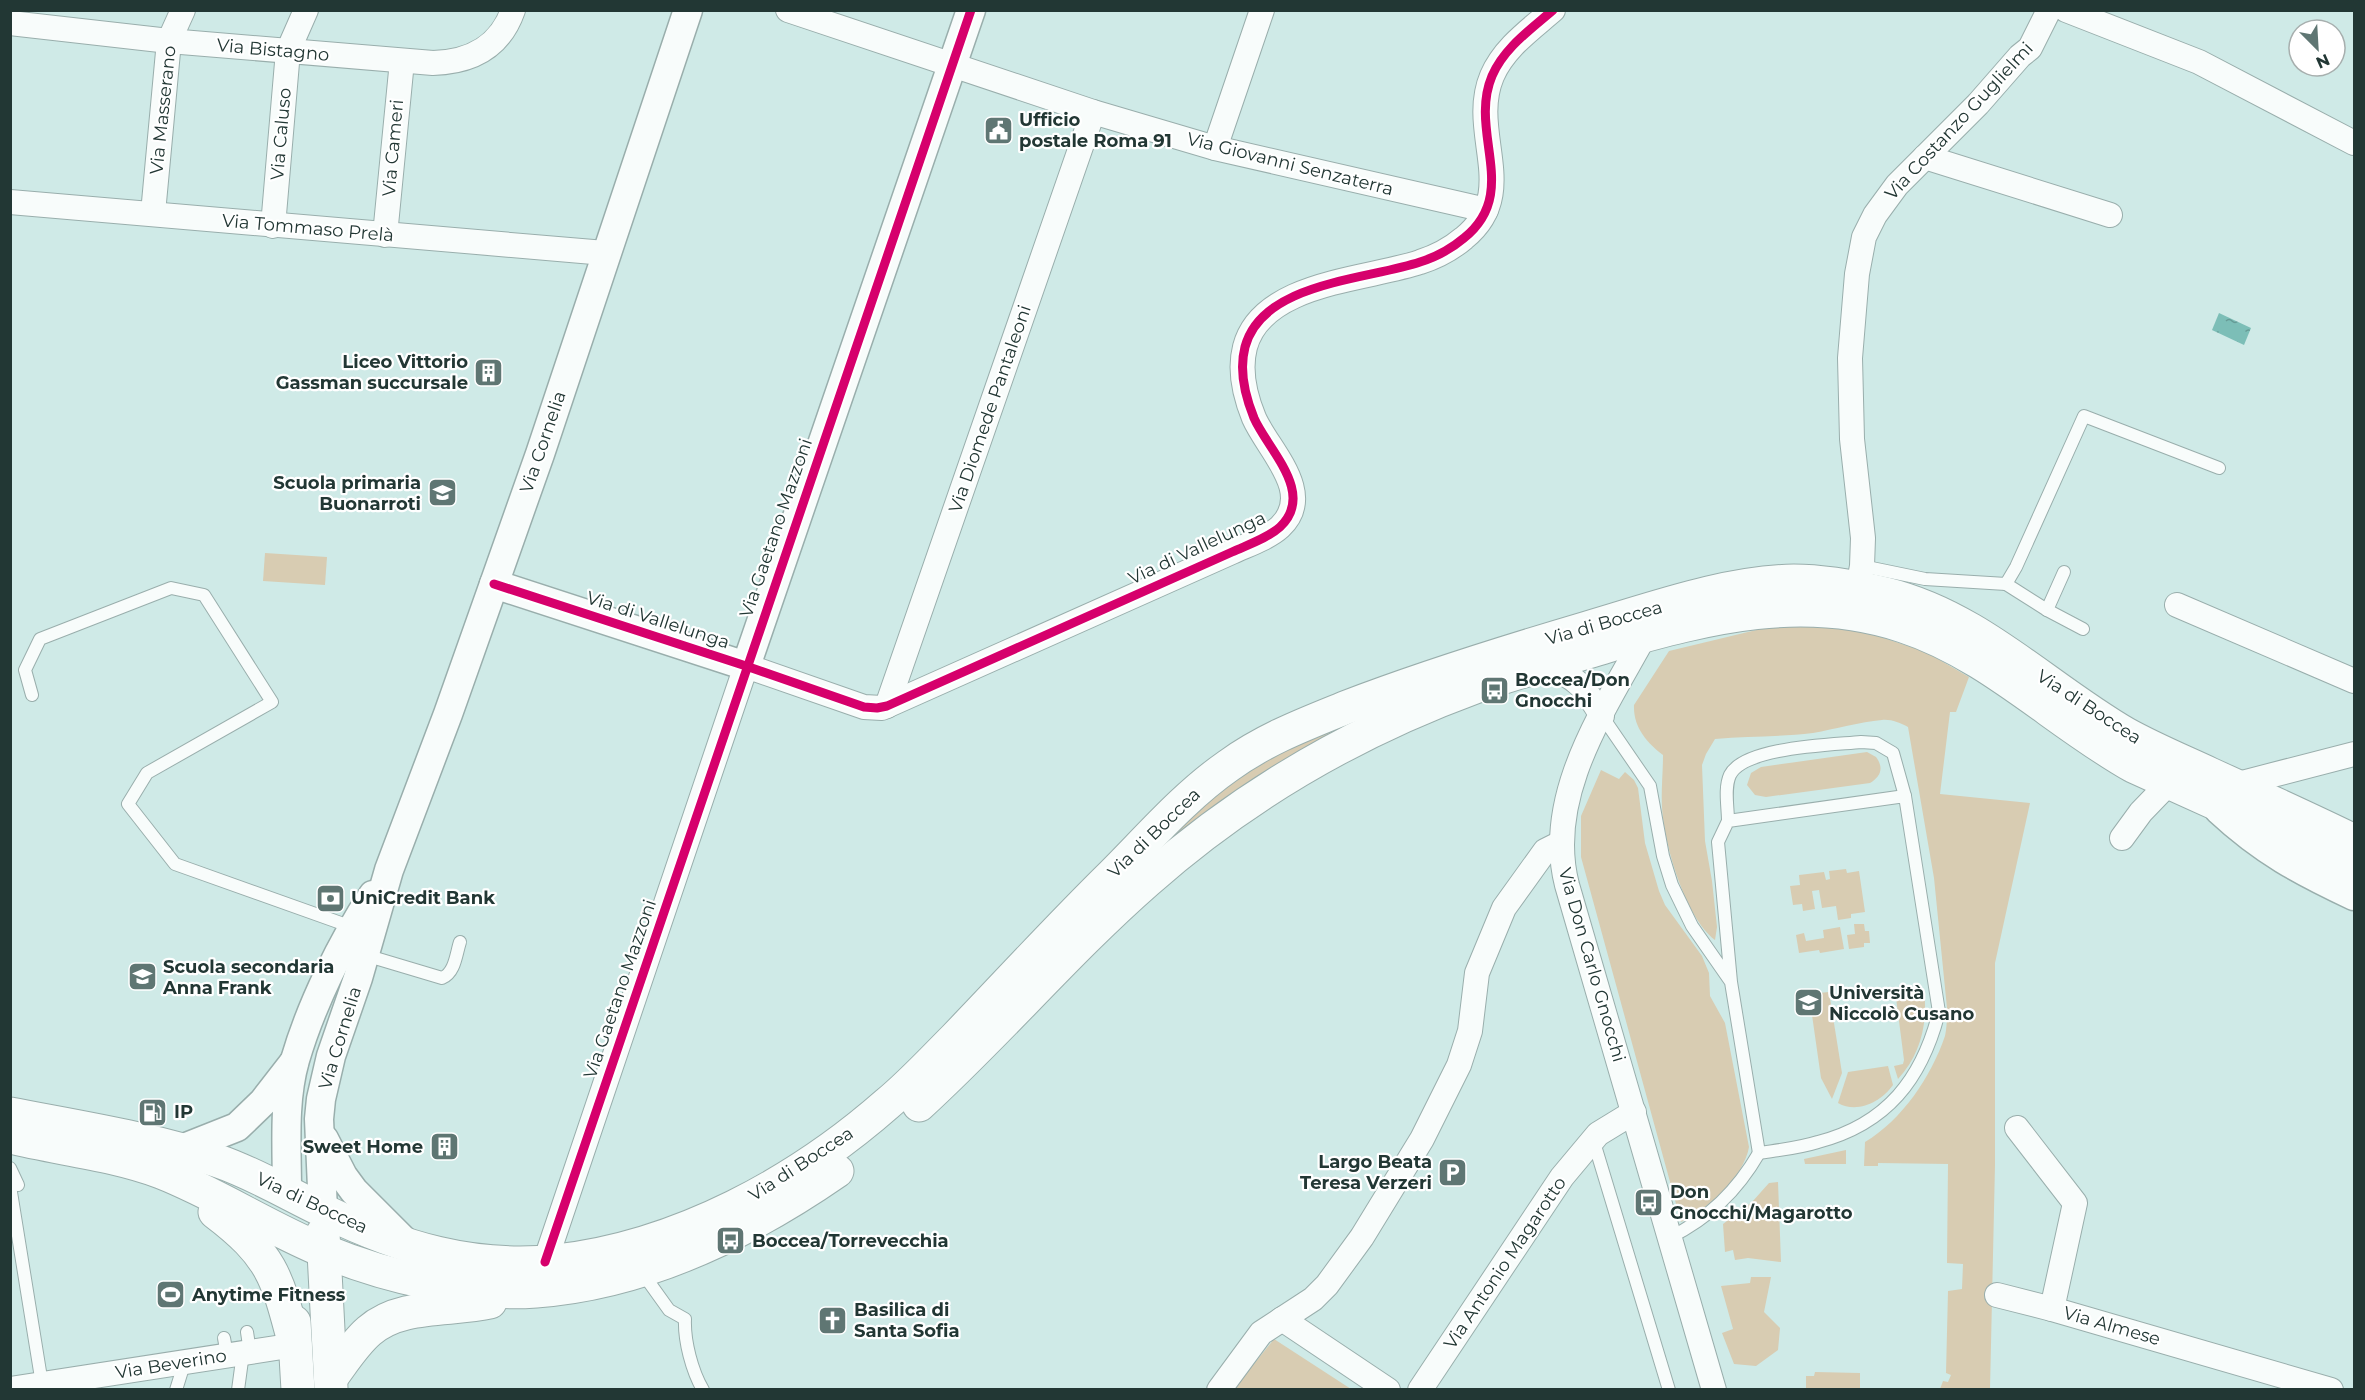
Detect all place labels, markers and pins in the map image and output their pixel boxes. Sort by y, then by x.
place label: Ufficio postale Roma 91 [1019,109,1172,152]
public building icon: Ufficio postale Roma 91 [982,114,1014,146]
place label: Liceo Vittorio Gassman succursale [276,351,468,394]
building icon: Liceo Vittorio Gassman succursale [473,356,505,388]
place label: Scuola primaria Buonarroti [273,472,421,515]
school or university icon: Scuola primaria Buonarroti [426,477,458,509]
place label: Boccea/Don Gnocchi [1515,669,1630,712]
bus stop icon: Boccea/Don Gnocchi [1478,674,1510,706]
bank icon: UniCredit Bank [314,882,346,914]
place label: UniCredit Bank [351,887,495,909]
place label: Scuola secondaria Anna Frank [162,956,334,999]
school or university icon: Scuola secondaria Anna Frank [126,961,158,993]
place label: Università Niccolò Cusano [1829,982,1974,1025]
school or university icon: Università Niccolò Cusano [1792,987,1824,1019]
fuel station icon: IP [137,1096,169,1128]
place label: IP [174,1101,193,1123]
building icon: Sweet Home [428,1131,460,1163]
place label: Sweet Home [303,1136,423,1158]
place label: Largo Beata Teresa Verzeri [1300,1151,1432,1194]
parking icon: Largo Beata Teresa Verzeri [1437,1156,1469,1188]
place label: Don Gnocchi/Magarotto [1670,1181,1853,1224]
bus stop icon: Don Gnocchi/Magarotto [1633,1186,1665,1218]
bus stop icon: Boccea/Torrevecchia [715,1225,747,1257]
place label: Boccea/Torrevecchia [752,1230,949,1252]
sports icon: Anytime Fitness [155,1279,187,1311]
place label: Anytime Fitness [191,1284,346,1306]
place label: Basilica di Santa Sofia [854,1299,960,1342]
church icon: Basilica di Santa Sofia [817,1304,849,1336]

